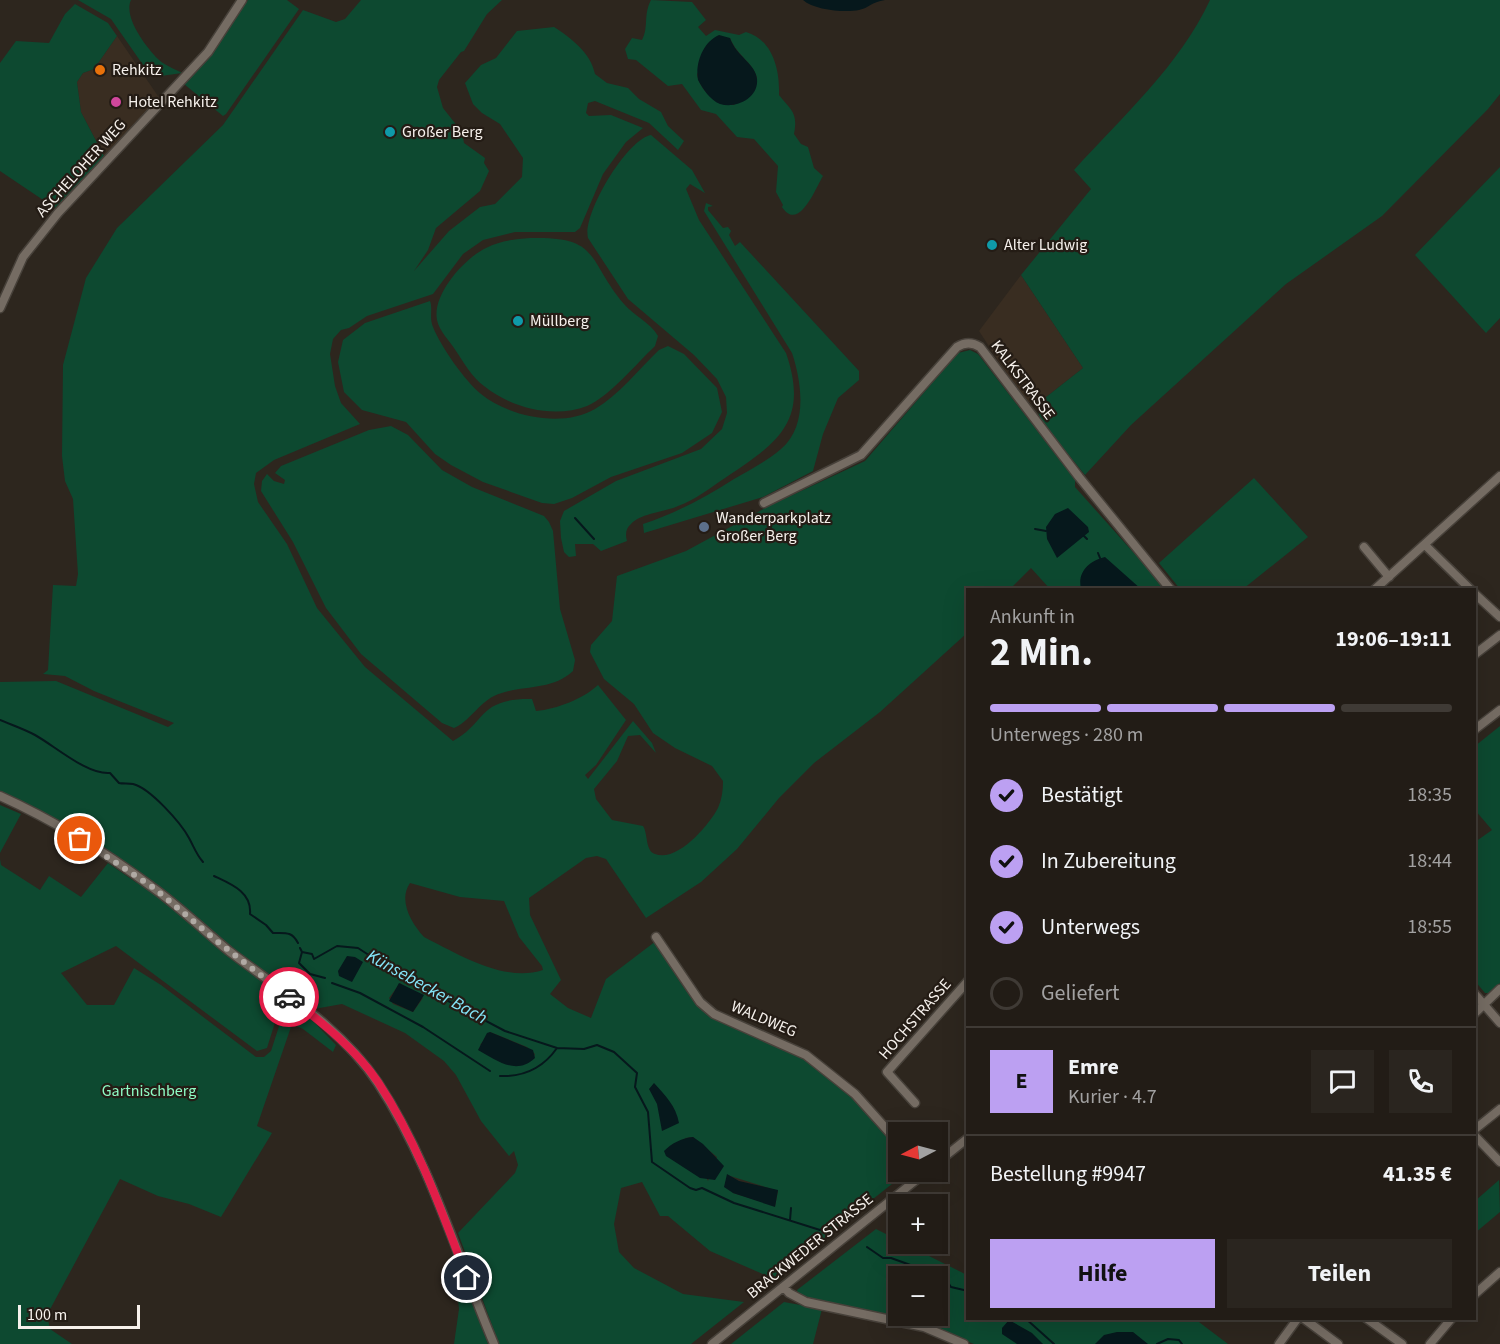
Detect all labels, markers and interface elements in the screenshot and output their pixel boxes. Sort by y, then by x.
place label: Rehkitz [112,59,162,81]
marker: Rehkitz [93,63,107,77]
place label: Hotel Rehkitz [128,91,217,113]
marker: Hotel Rehkitz [109,95,123,109]
street label: ASCHELOHER WEG [31,114,131,222]
place label: Großer Berg [402,121,483,143]
marker: Großer Berg [383,125,397,139]
place label: Alter Ludwig [1004,234,1087,256]
marker: Alter Ludwig [985,238,999,252]
place label: Müllberg [530,310,589,332]
marker: Müllberg [511,314,525,328]
street label: KALKSTRASSE [986,336,1060,424]
place label: Wanderparkplatz Großer Berg [716,507,831,547]
marker: Wanderparkplatz Großer Berg [697,520,711,534]
text: Ankunft in [990,603,1075,631]
text: 19:06–19:11 [1335,623,1452,655]
text: 2 Min. [990,625,1093,681]
text: Unterwegs · 280 m [990,721,1143,749]
icon: check [990,779,1023,812]
text: Bestätigt [1041,779,1123,811]
text: 18:35 [1407,781,1452,809]
pin [54,813,105,864]
icon: bag [63,822,96,855]
icon: check [990,845,1023,878]
text: In Zubereitung [1041,845,1176,877]
text: 18:44 [1407,847,1452,875]
icon: check [990,911,1023,944]
text: Unterwegs [1041,911,1140,943]
text: 18:55 [1407,913,1452,941]
water label: Künsebecker Bach [362,943,492,1031]
courier [259,967,319,1027]
street label: HOCHSTRASSE [874,974,956,1064]
text: Geliefert [1041,977,1120,1009]
icon: car [273,981,306,1014]
street label: WALDWEG [728,995,800,1043]
button: chat [1311,1050,1374,1113]
button: phone [1389,1050,1452,1113]
text: Emre [1068,1051,1119,1083]
text: E [1015,1065,1028,1097]
park label: Gartnischberg [102,1080,196,1102]
text: Kurier · 4.7 [1068,1083,1157,1111]
north arrow [888,1122,948,1182]
map controls [888,1122,948,1326]
text: Bestellung #9947 [990,1158,1146,1190]
text: 41.35 € [1383,1158,1452,1190]
street label: BRACKWEDER STRASSE [742,1188,878,1304]
button: + [888,1194,948,1254]
button: Hilfe [990,1239,1215,1308]
button: Teilen [1227,1239,1452,1308]
pin [441,1252,492,1303]
icon: home [450,1261,483,1294]
button: − [888,1266,948,1326]
scale bar [18,1302,140,1330]
text: 100 m [27,1304,67,1326]

